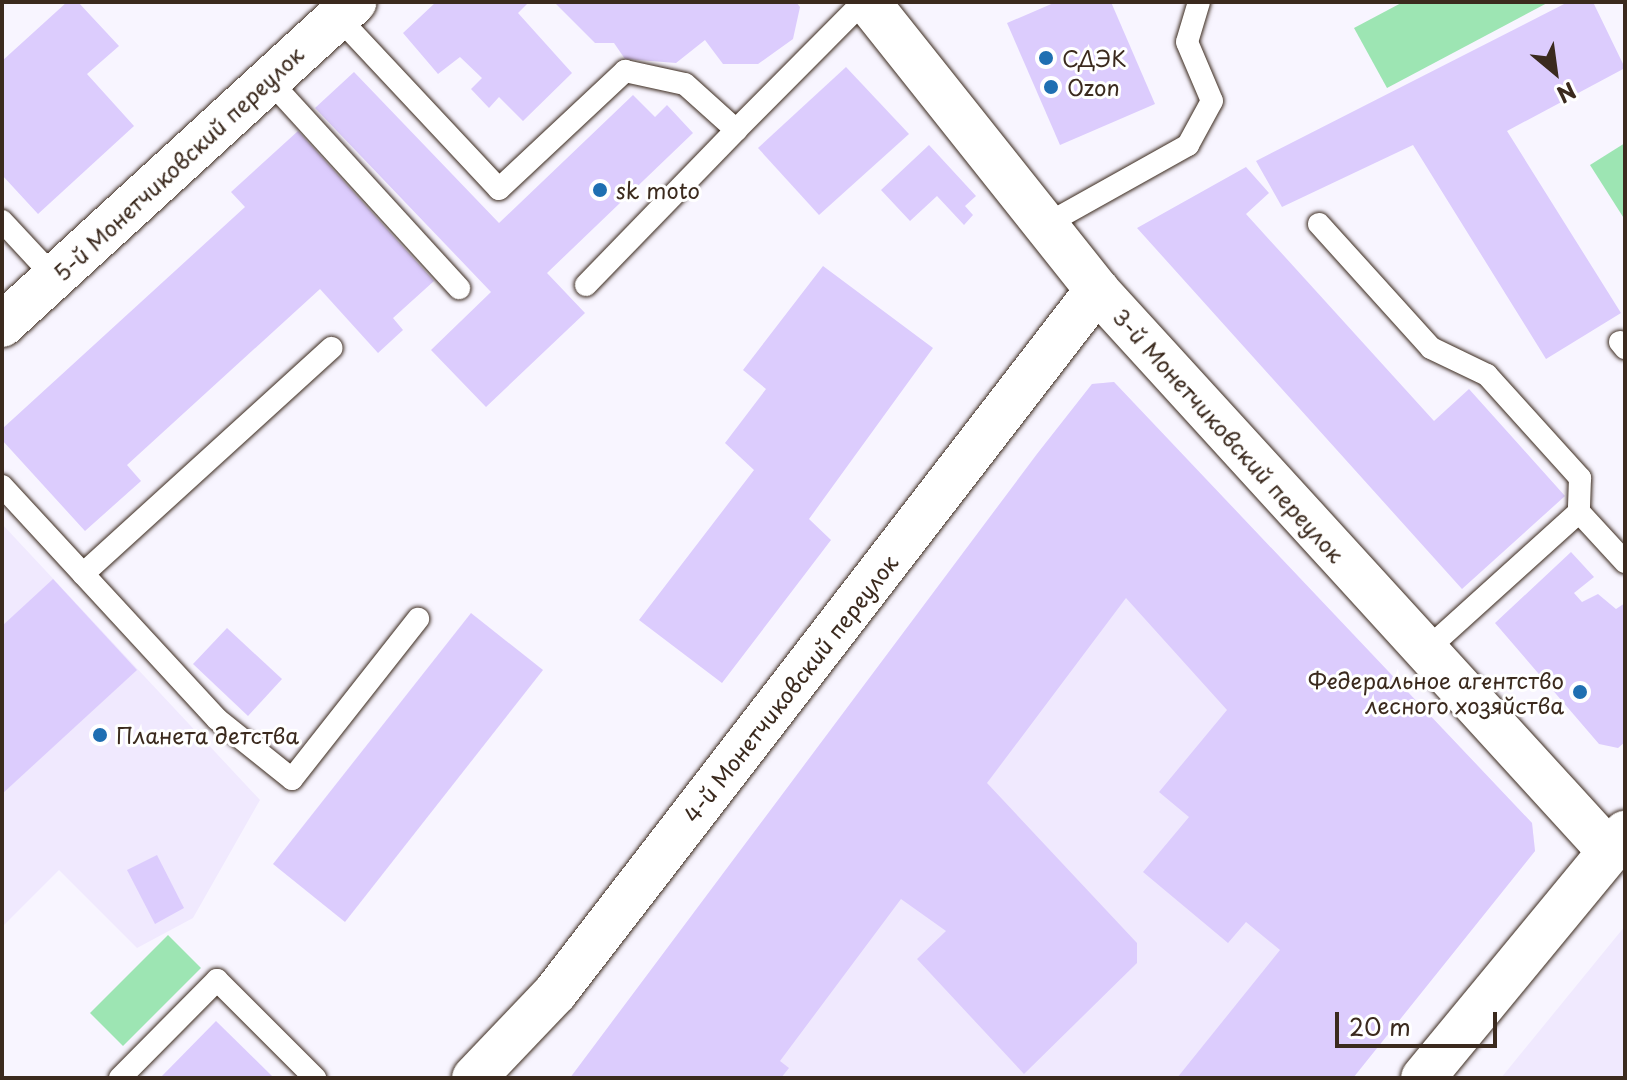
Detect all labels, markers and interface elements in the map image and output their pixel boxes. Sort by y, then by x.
north arrow [1515,32,1595,112]
street label: 5-й Монетчиковский переулок [48,40,308,286]
place label: СДЭК [1062,45,1127,71]
marker: СДЭК [1037,49,1055,67]
place label: Ozon [1067,74,1120,100]
text: N [1551,75,1583,112]
marker: Ozon [1042,78,1060,96]
place label: sk moto [616,177,700,203]
marker: sk moto [591,181,609,199]
street label: 3-й Монетчиковский переулок [1108,303,1350,567]
street label: 4-й Монетчиковский переулок [677,549,903,827]
place label: Федеральное агентство лесного хозяйства [1307,666,1564,718]
marker: Федеральное агентство лесного хозяйства [1571,683,1589,701]
place label: Планета детства [116,722,299,748]
marker: Планета детства [91,726,109,744]
scale bar [1339,996,1501,1046]
text: 20 m [1349,1008,1411,1044]

